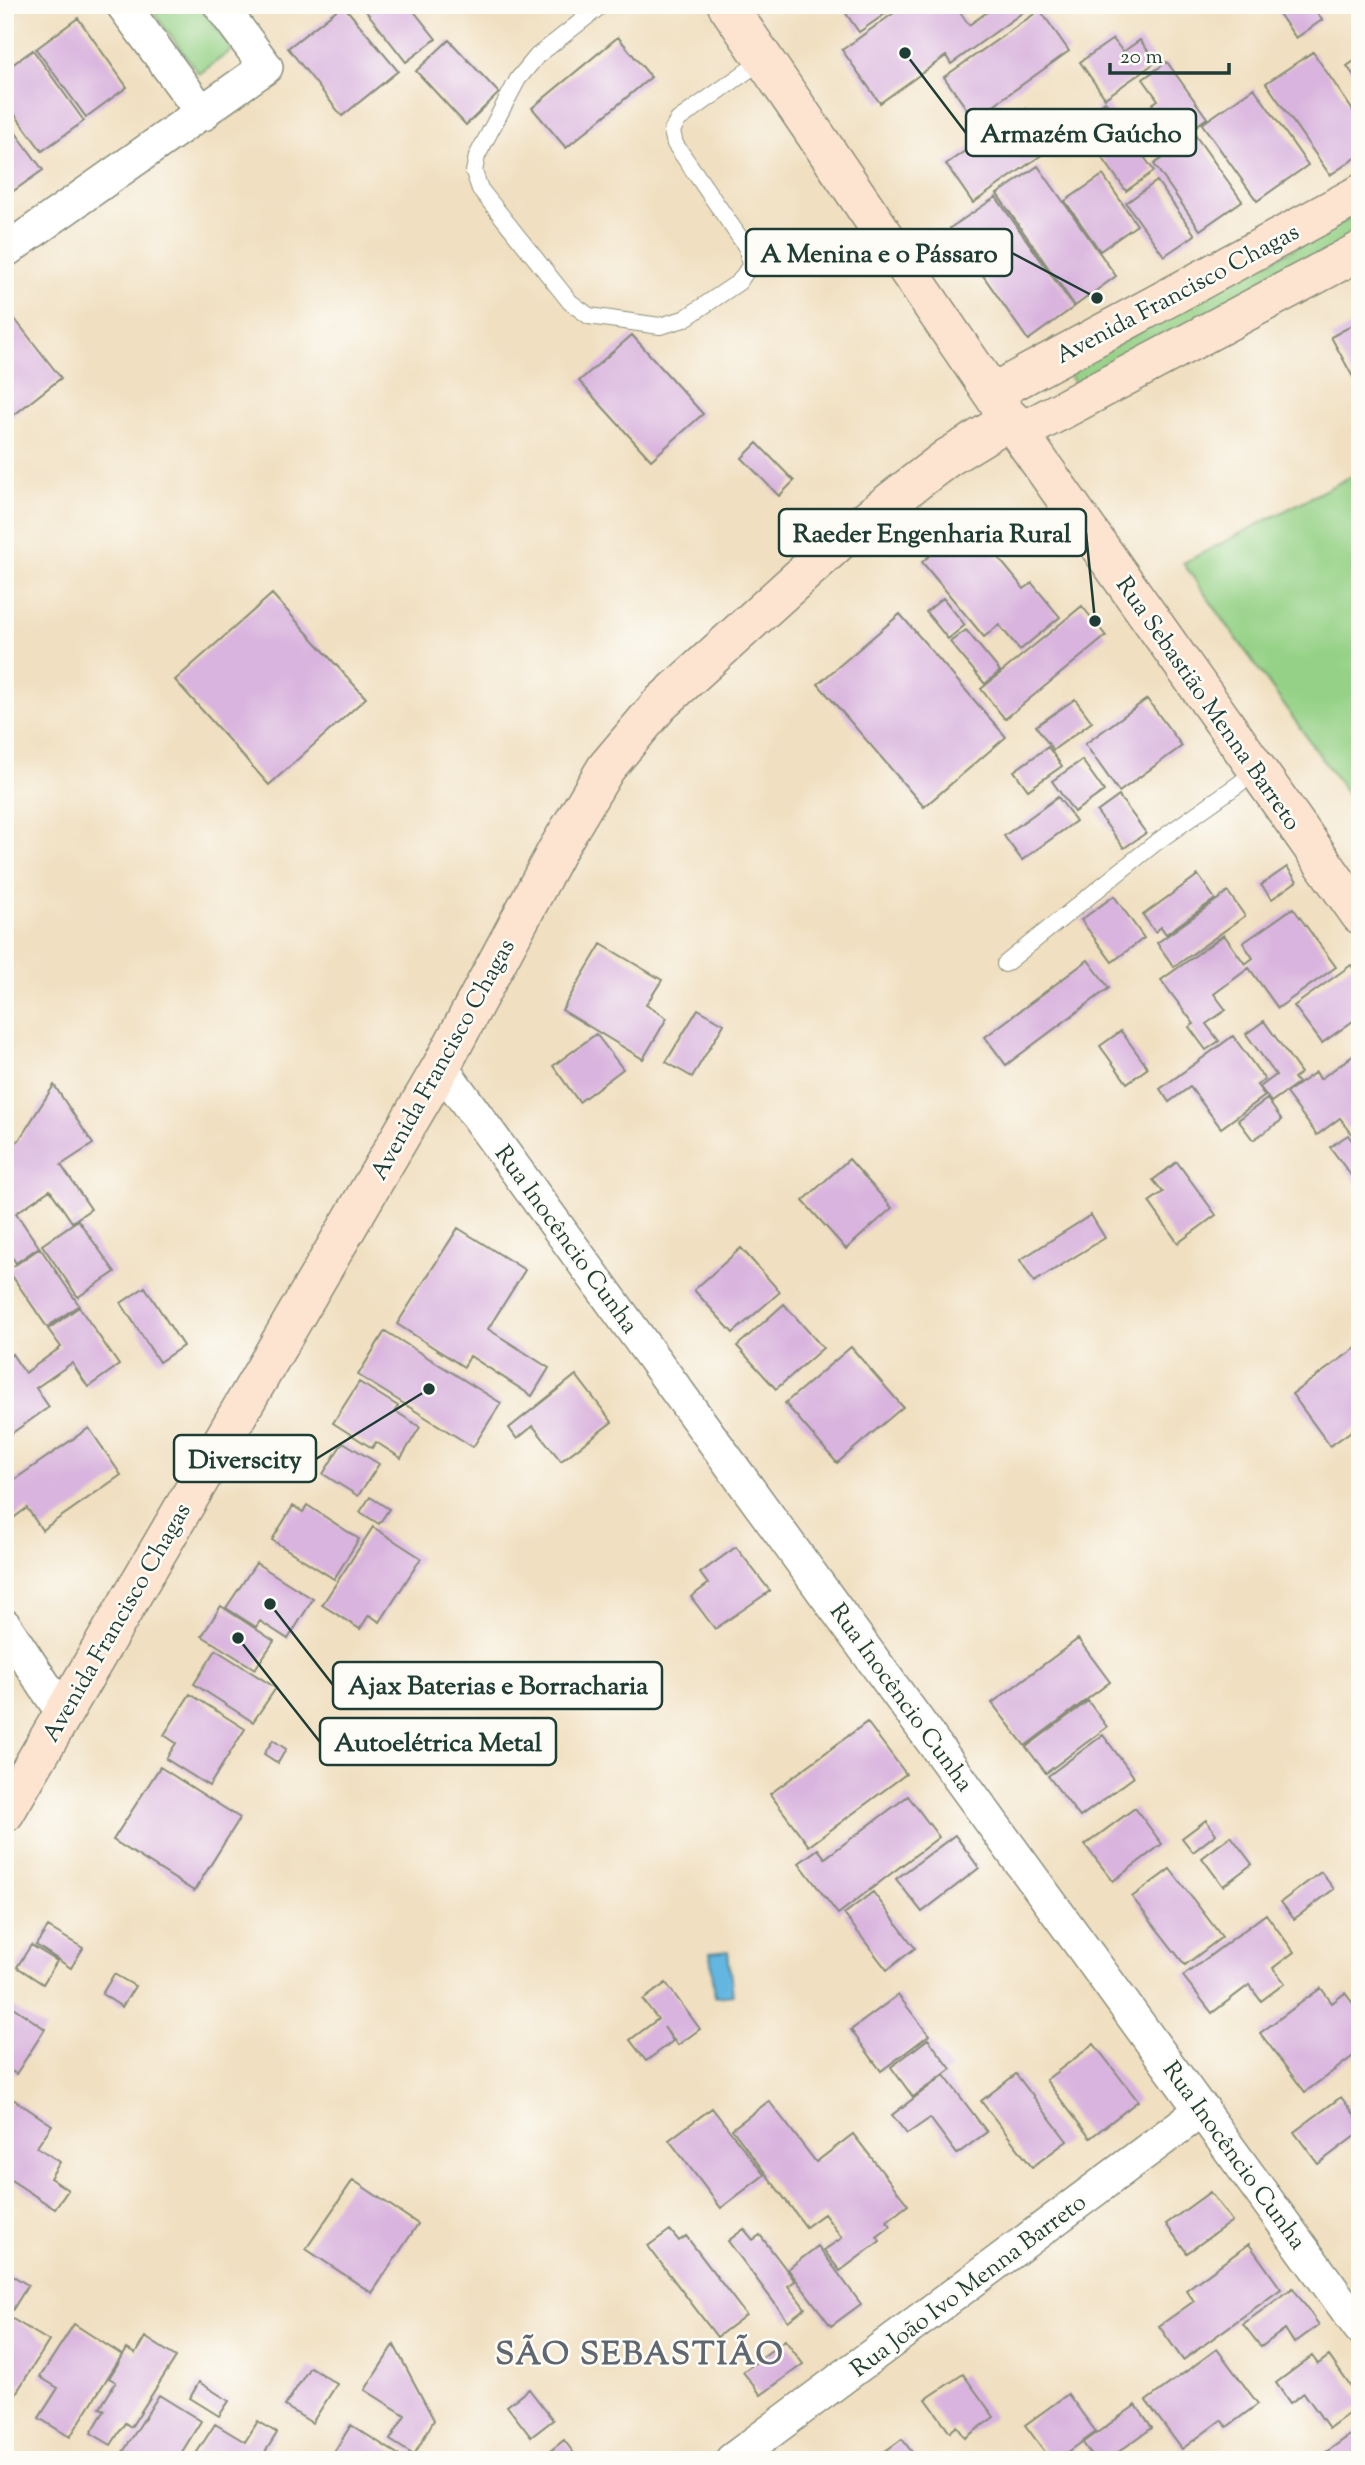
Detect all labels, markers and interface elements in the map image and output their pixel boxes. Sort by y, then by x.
scale bar [1110,32,1228,76]
text: 20 m [1120,43,1163,73]
callout: Armazém Gaúcho [966,109,1196,156]
text: Armazém Gaúcho [980,117,1182,154]
street label: Avenida Francisco Chagas [1050,216,1306,373]
callout: A Menina e o Pássaro [746,229,1012,276]
text: A Menina e o Pássaro [760,237,998,274]
callout: Raeder Engenharia Rural [779,509,1086,556]
text: Raeder Engenharia Rural [793,517,1072,554]
street label: Rua Sebastião Menna Barreto [1107,570,1308,838]
street label: Avenida Francisco Chagas [363,933,524,1187]
street label: Rua Inocêncio Cunha [485,1139,645,1341]
callout: Diverscity [174,1435,316,1482]
text: Diverscity [188,1443,302,1480]
street label: Avenida Francisco Chagas [35,1497,200,1749]
street label: Rua Inocêncio Cunha [820,1597,980,1799]
callout: Ajax Baterias e Borracharia [333,1662,662,1709]
text: Ajax Baterias e Borracharia [348,1669,648,1706]
callout: Autoelétrica Metal [320,1718,556,1765]
text: Autoelétrica Metal [334,1726,543,1763]
street label: Rua Inocêncio Cunha [1153,2055,1313,2257]
street label: Rua João Ivo Menna Barreto [844,2187,1094,2387]
district label: SÃO SEBASTIÃO [495,2333,785,2379]

